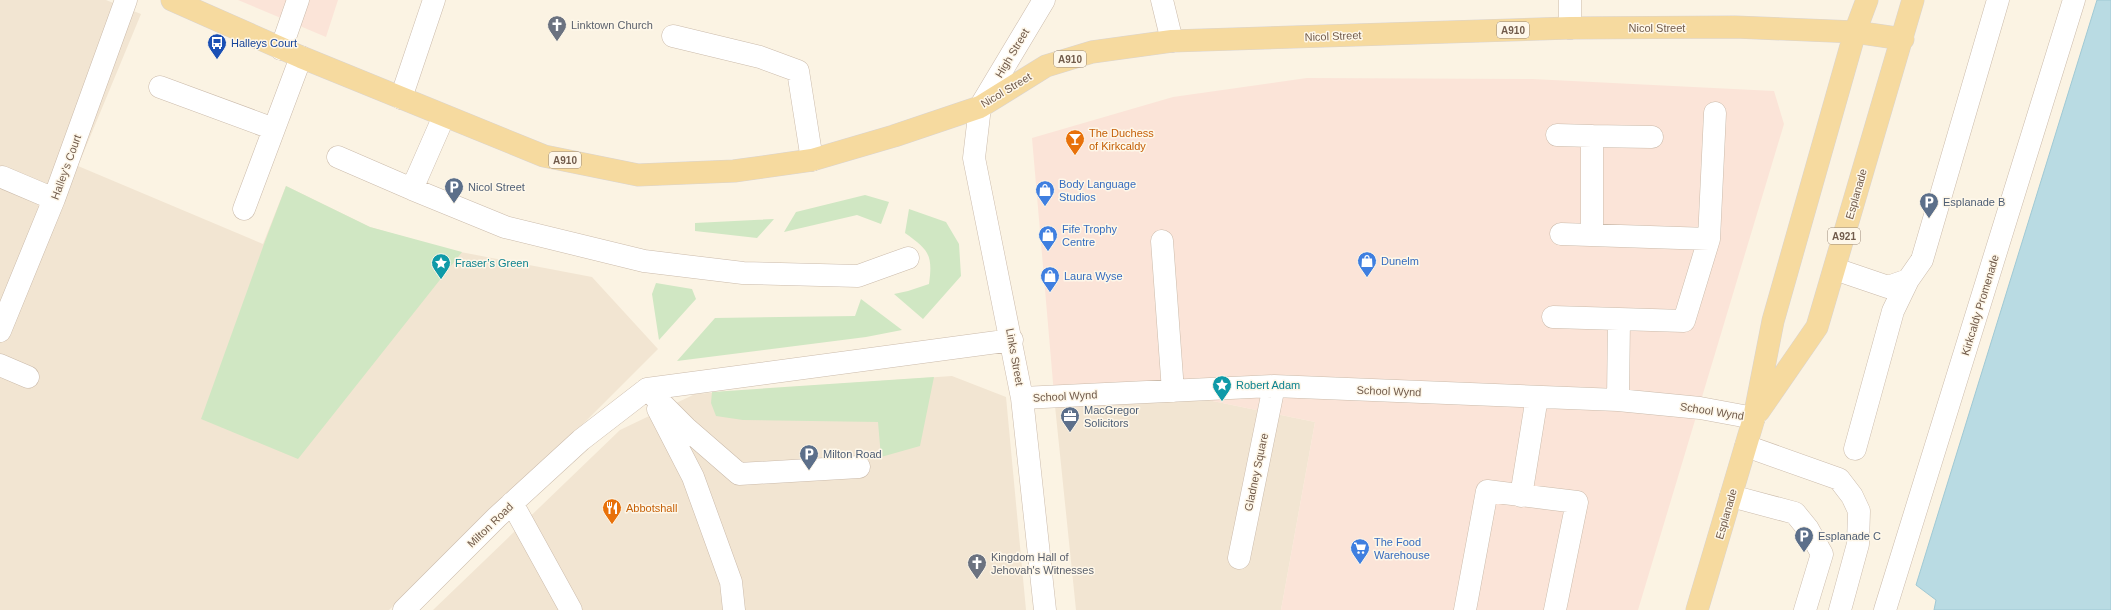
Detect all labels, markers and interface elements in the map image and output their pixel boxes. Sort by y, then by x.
church icon: Linktown Church [546,14,568,42]
place label: Linktown Church [571,19,653,31]
road number: A910 [1497,22,1529,38]
street label: Nicol Street [1629,22,1685,34]
street label: High Street [993,26,1031,80]
street label: Nicol Street [1304,29,1362,43]
bus stop icon: Halleys Court [206,32,228,60]
place label: Halleys Court [231,37,297,49]
road number: A910 [1054,51,1086,67]
street label: Nicol Street [979,70,1033,110]
place label: The Duchess of Kirkcaldy [1089,127,1154,152]
bar icon: The Duchess of Kirkcaldy [1064,128,1086,156]
street label: Halley's Court [49,133,83,201]
road number: A910 [549,152,581,168]
street label: Esplanade [1843,167,1869,221]
parking icon: Nicol Street [443,176,465,204]
place label: Body Language Studios [1059,178,1136,203]
shop icon: Body Language Studios [1034,179,1056,207]
place label: Nicol Street [468,181,525,193]
parking icon: Esplanade B [1918,191,1940,219]
place label: Esplanade B [1943,196,2005,208]
place label: Fife Trophy Centre [1062,223,1118,248]
shop icon: Fife Trophy Centre [1037,224,1059,252]
road number: A921 [1828,228,1860,244]
shop icon: Dunelm [1356,250,1378,278]
place icon: Fraser’s Green [430,252,452,280]
street label: Kirkcaldy Promenade [1959,253,2001,357]
place label: Dunelm [1381,255,1419,267]
place label: Fraser’s Green [455,257,529,269]
shop icon: Laura Wyse [1039,265,1061,293]
place label: Laura Wyse [1064,270,1123,282]
street label: Links Street [1004,327,1026,387]
place icon: Robert Adam [1211,374,1233,402]
place label: Robert Adam [1236,379,1300,391]
street label: School Wynd [1356,384,1422,398]
street label: School Wynd [1032,388,1098,404]
street label: School Wynd [1679,400,1745,422]
place label: MacGregor Solicitors [1084,404,1139,429]
office icon: MacGregor Solicitors [1059,405,1081,433]
street label: Gladney Square [1242,432,1270,512]
parking icon: Milton Road [798,443,820,471]
place label: Milton Road [823,448,882,460]
street label: Esplanade [1713,487,1739,541]
restaurant icon: Abbotshall [601,497,623,525]
street label: Milton Road [465,500,515,550]
place label: Abbotshall [626,502,677,514]
parking icon: Esplanade C [1793,525,1815,553]
place label: Esplanade C [1818,530,1881,542]
place label: The Food Warehouse [1374,536,1430,561]
supermarket icon: The Food Warehouse [1349,537,1371,565]
place label: Kingdom Hall of Jehovah's Witnesses [991,551,1094,576]
church icon: Kingdom Hall of Jehovah's Witnesses [966,552,988,580]

